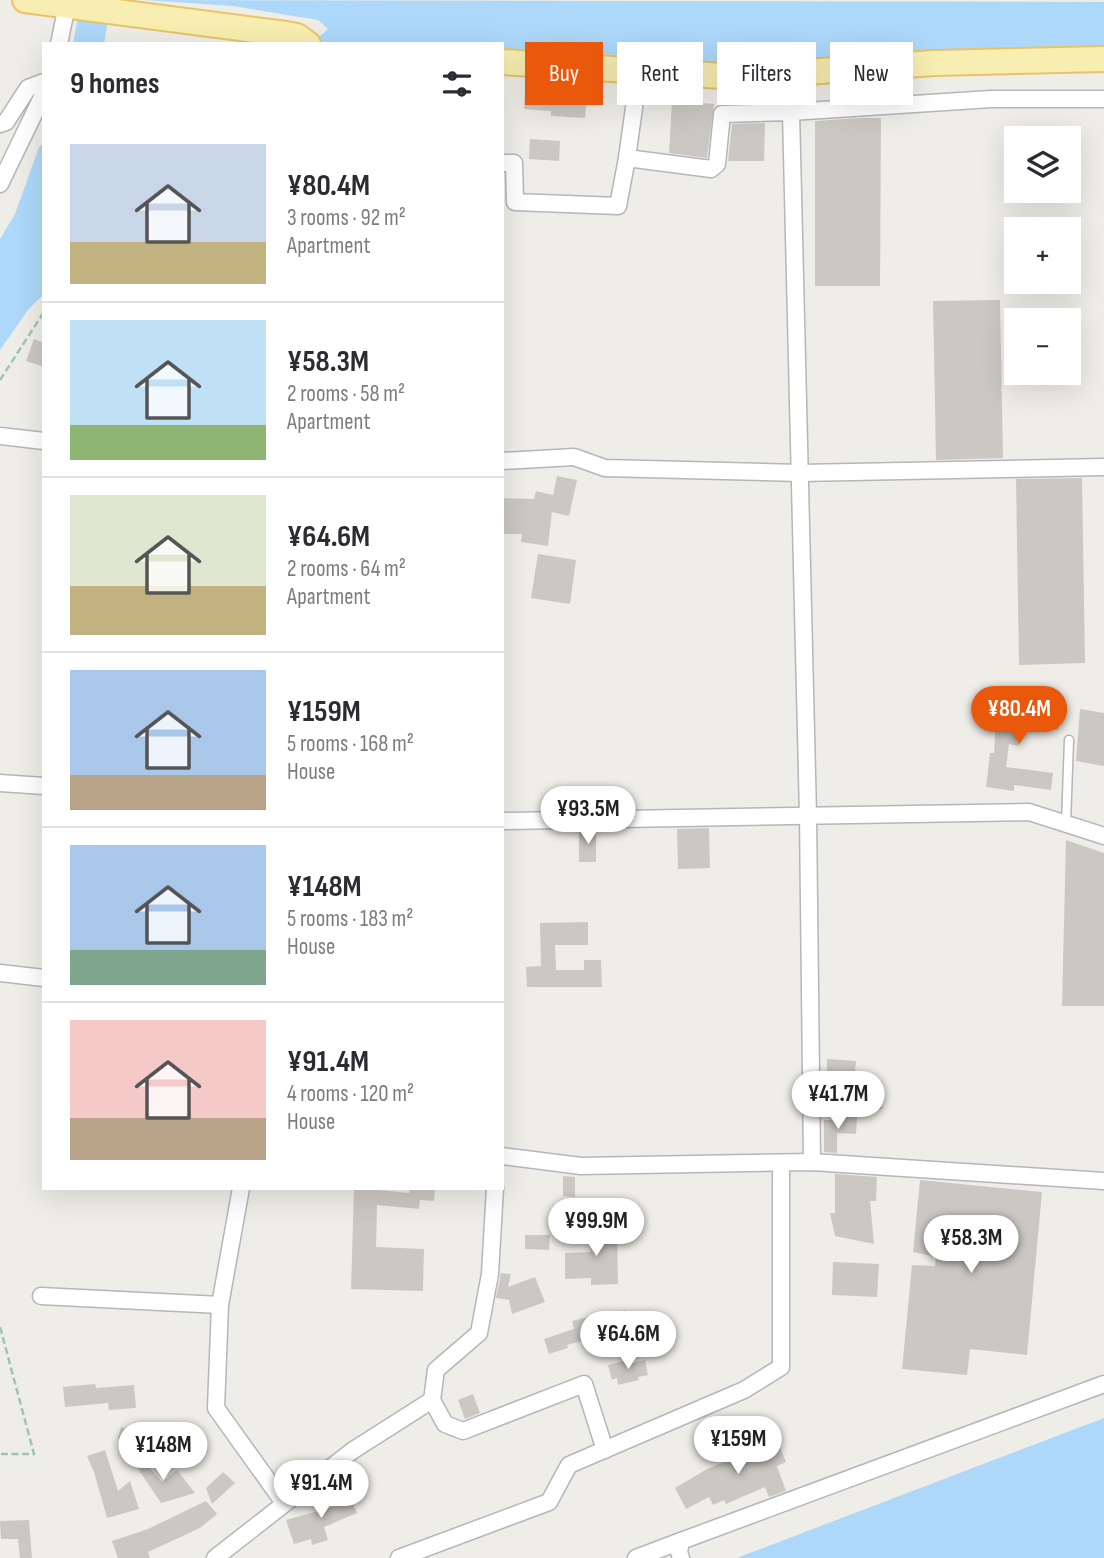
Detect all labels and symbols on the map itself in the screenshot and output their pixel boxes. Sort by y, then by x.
pin: ¥80.4M [962,686,1076,746]
pin: ¥93.5M [531,786,645,846]
pin: ¥41.7M [781,1072,895,1131]
pin: ¥99.9M [539,1198,653,1258]
pin: ¥58.3M [914,1216,1028,1275]
pin: ¥64.6M [571,1312,685,1371]
pin: ¥159M [689,1416,787,1476]
pin: ¥148M [114,1422,212,1482]
pin: ¥91.4M [264,1460,378,1520]

